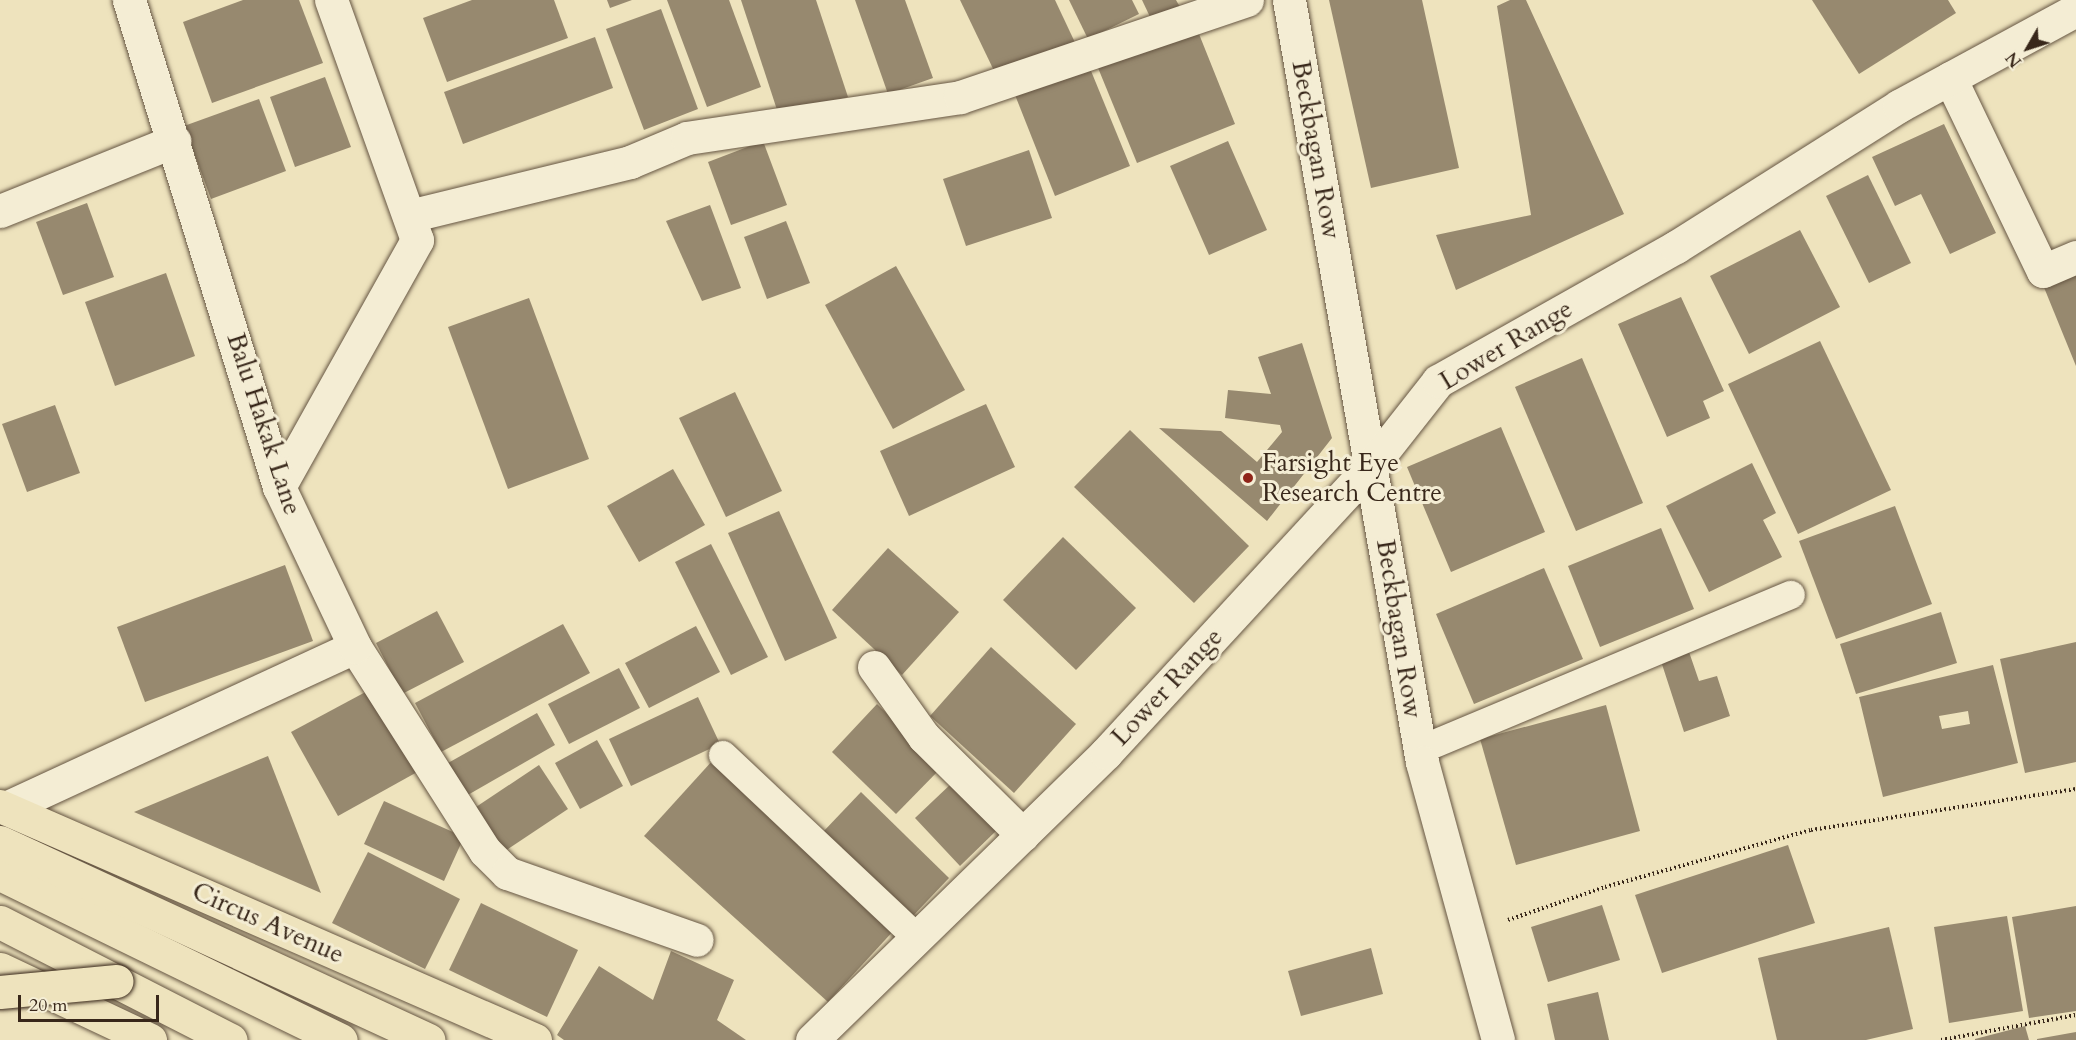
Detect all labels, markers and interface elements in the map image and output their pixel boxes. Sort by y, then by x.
north arrow [1998,18,2058,78]
text: N [2001,47,2027,72]
street label: Beckbagan Row [1285,58,1347,242]
street label: Lower Range [1434,293,1578,397]
street label: Balu Hakak Lane [220,329,308,519]
place label: Farsight Eye Research Centre [1262,447,1442,508]
marker: Farsight Eye Research Centre [1239,469,1257,487]
street label: Beckbagan Row [1369,537,1429,721]
street label: Lower Range [1105,622,1229,752]
street label: Circus Avenue [187,876,349,970]
scale bar [21,983,162,1021]
text: 20 m [29,993,68,1018]

